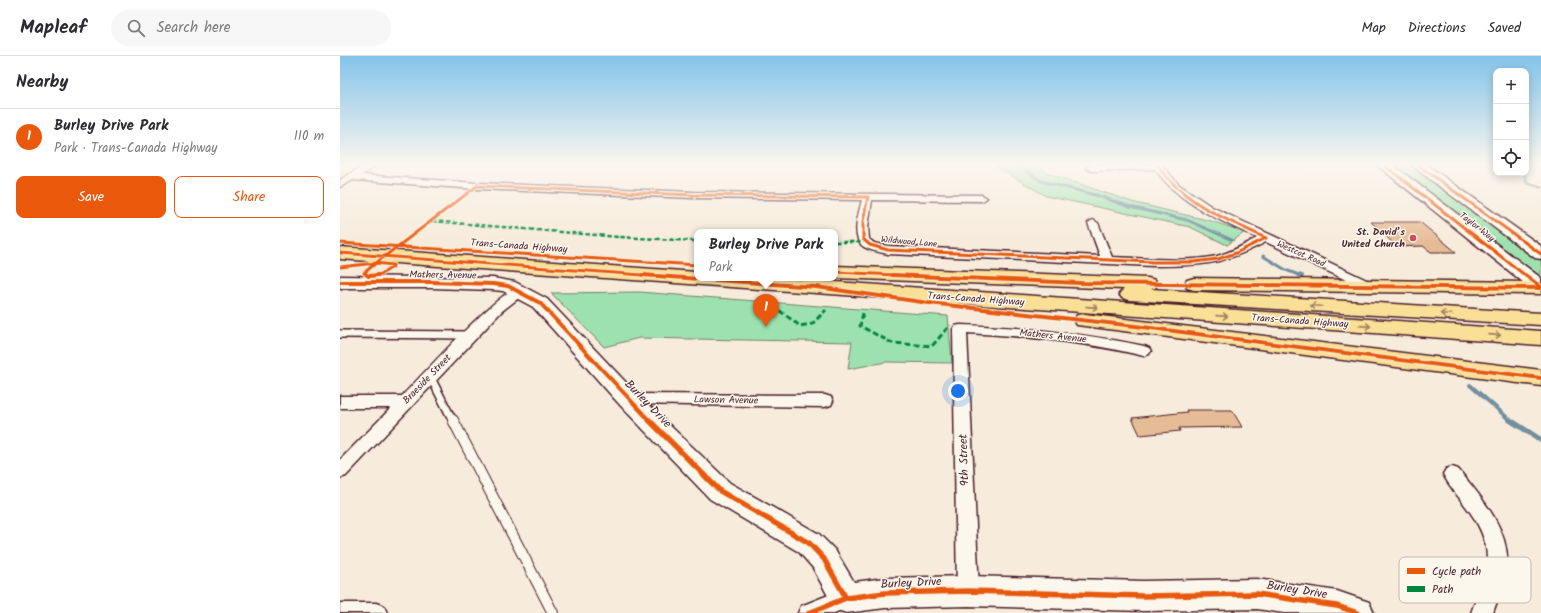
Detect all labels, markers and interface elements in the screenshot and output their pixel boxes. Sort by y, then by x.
search box [111,10,391,46]
text: Mapleaf [20,13,87,43]
text: Search here [157,16,231,40]
icon: search [125,17,147,39]
text: Map [1361,17,1386,39]
text: Directions [1408,17,1466,39]
text: Saved [1488,17,1521,39]
map controls [1493,68,1529,176]
button: + [1493,68,1529,104]
text: Nearby [16,69,68,96]
button: − [1493,104,1529,140]
text: Burley Drive Park [54,114,168,138]
text: 1 [27,126,31,147]
text: 110 m [294,126,324,147]
text: Park · Trans-Canada Highway [54,138,217,159]
button: locate [1493,140,1529,176]
button: Save [16,176,166,218]
button: Share [174,176,324,218]
street label: Taylor Way [1456,208,1499,246]
place label: St. David’s United Church [1341,224,1405,252]
popup [694,229,838,281]
street label: Wildwood Lane [880,232,938,252]
text: Burley Drive Park [709,233,823,257]
marker: St. David’s United Church [1408,233,1418,243]
street label: Trans-Canada Highway [470,235,568,257]
street label: Westcot Road [1274,237,1328,272]
text: Park [709,257,732,278]
street label: Mathers Avenue [409,266,477,284]
street label: Trans-Canada Highway [927,288,1025,310]
pin: 1 [753,294,779,327]
one-way arrow [1310,302,1323,309]
one-way arrow [1085,303,1098,310]
street label: Trans-Canada Highway [1251,310,1349,332]
one-way arrow [1440,310,1453,317]
one-way arrow [1215,312,1228,319]
one-way arrow [1358,323,1371,330]
street label: Mathers Avenue [1019,325,1088,348]
one-way arrow [1488,331,1501,338]
street label: Braeside Street [399,350,455,408]
street label: Burley Drive [620,375,677,433]
your location [948,381,968,401]
street label: Lawson Avenue [694,391,759,409]
street label: 9th Street [954,433,974,486]
legend [1399,557,1531,603]
text: Cycle path [1432,563,1481,581]
street label: Burley Drive [880,572,943,594]
street label: Burley Drive [1265,576,1329,604]
text: Path [1432,581,1453,599]

